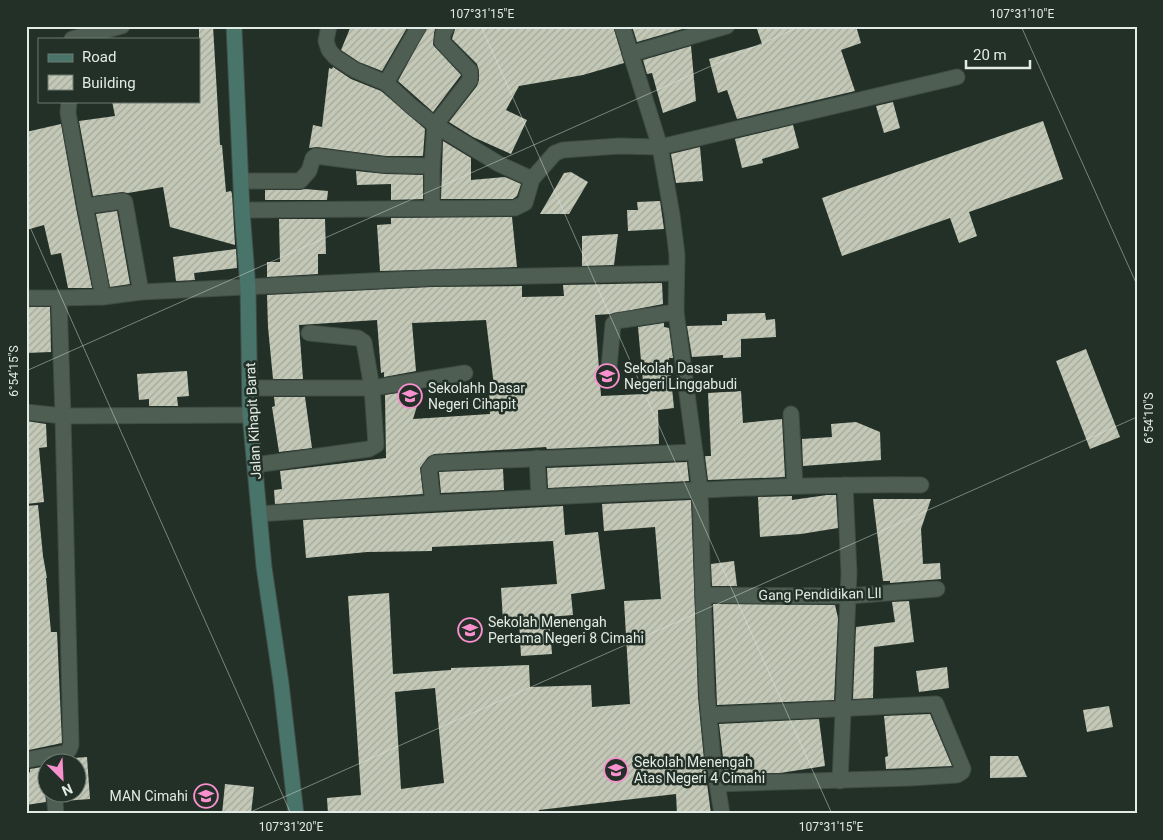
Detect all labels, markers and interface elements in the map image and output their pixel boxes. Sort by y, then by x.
text: 107°31'15"E [450,7,514,21]
text: 107°31'10"E [990,7,1054,21]
legend [38,38,200,102]
scale bar [966,38,1029,70]
text: 20 m [973,46,1007,64]
text: Road [82,48,116,66]
text: Building [82,74,136,92]
text: 6°54'15"S [7,345,21,397]
place label: Sekolah Dasar Negeri Linggabudi [624,360,737,392]
street label: Jalan Kihapit Barat [242,362,264,480]
school or university icon: Sekolah Dasar Negeri Linggabudi [594,363,620,389]
place label: Sekolahh Dasar Negeri Cihapit [428,380,525,412]
school or university icon: Sekolahh Dasar Negeri Cihapit [397,383,423,409]
text: 6°54'10"S [1142,392,1156,444]
street label: Gang Pendidikan Lll [758,585,882,603]
place label: Sekolah Menengah Pertama Negeri 8 Cimahi [488,614,644,646]
school or university icon: Sekolah Menengah Pertama Negeri 8 Cimahi [457,617,483,643]
north arrow [38,752,88,802]
place label: Sekolah Menengah Atas Negeri 4 Cimahi [634,754,765,786]
school or university icon: Sekolah Menengah Atas Negeri 4 Cimahi [603,757,629,783]
text: N [60,781,75,799]
school or university icon: MAN Cimahi [193,783,219,809]
place label: MAN Cimahi [110,788,188,804]
text: 107°31'20"E [259,820,323,834]
text: 107°31'15"E [799,820,863,834]

